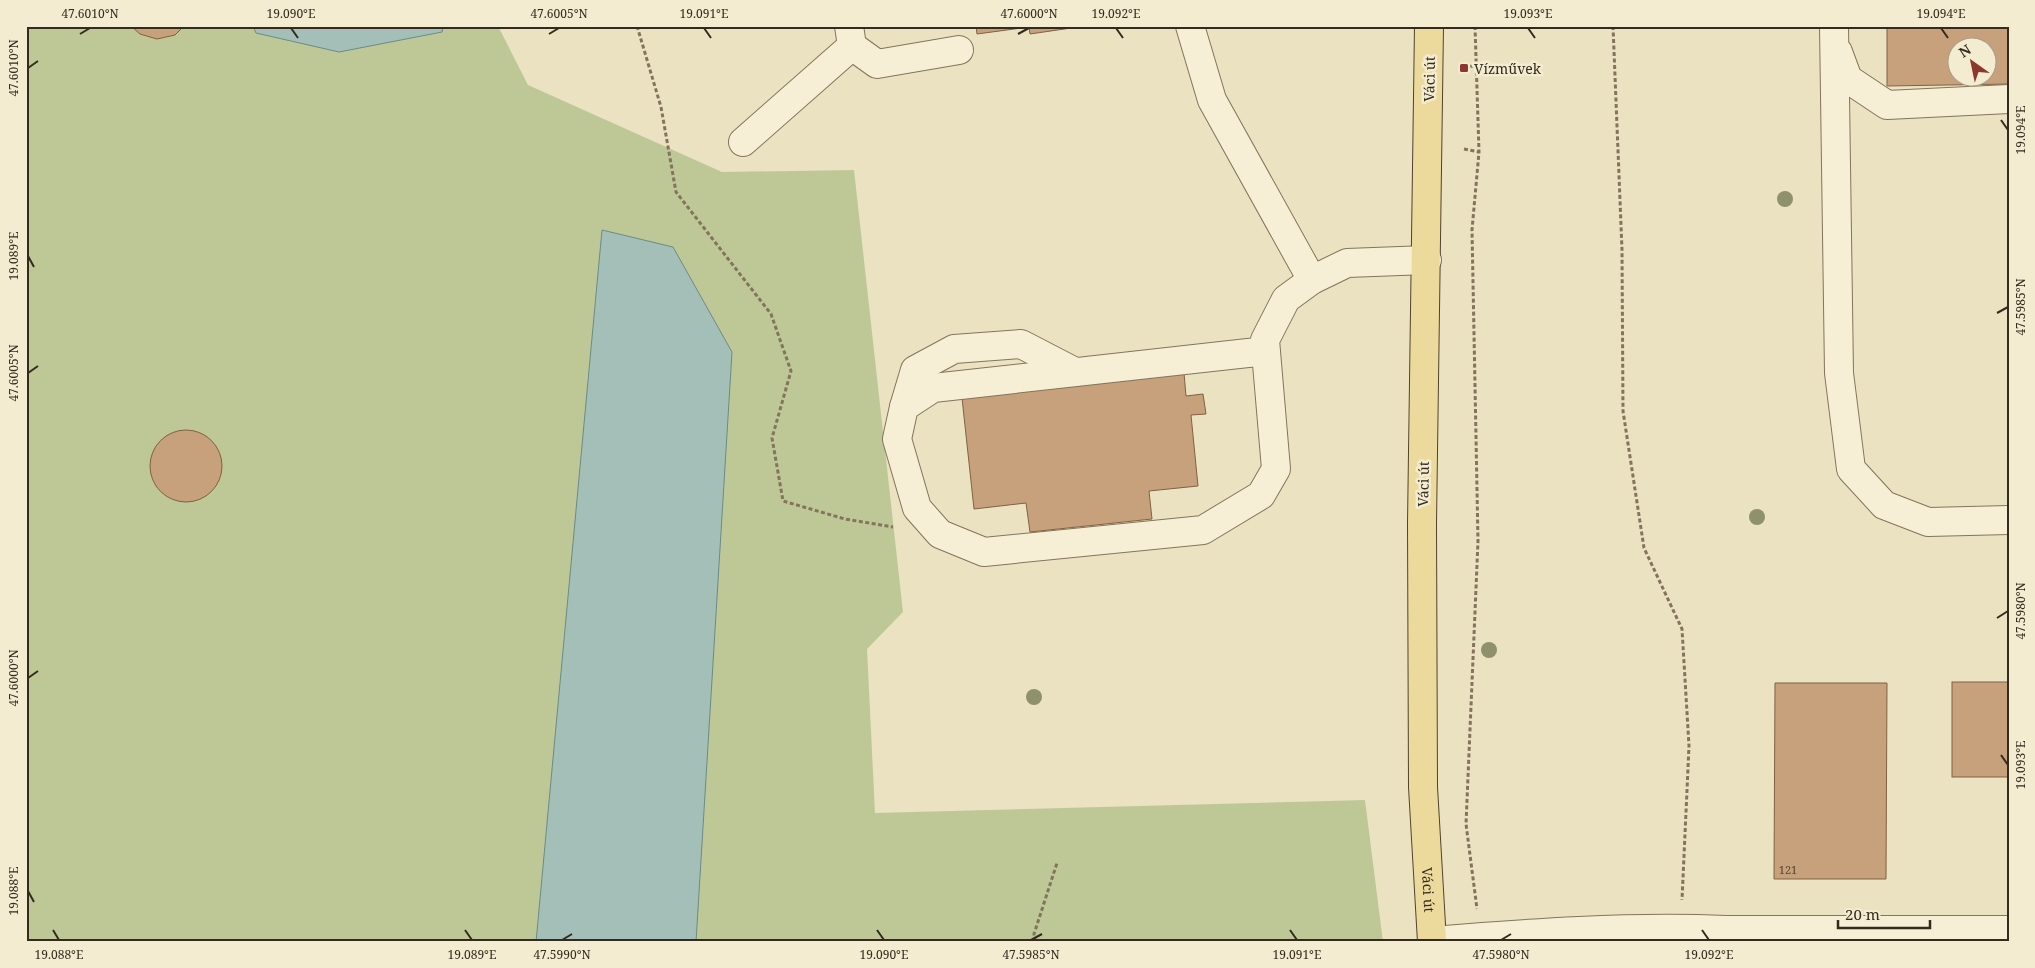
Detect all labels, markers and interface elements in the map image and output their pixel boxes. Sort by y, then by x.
text: 47.6010°N [61,5,119,22]
text: 19.090°E [267,5,315,22]
text: 47.6005°N [530,5,588,22]
text: 19.091°E [680,5,728,22]
text: 47.6000°N [1000,5,1058,22]
text: 19.092°E [1092,5,1140,22]
text: 19.093°E [1504,5,1552,22]
text: 19.094°E [1917,5,1965,22]
north arrow [1948,38,1998,88]
text: 47.6010°N [5,39,22,97]
text: N [1955,40,1974,62]
street label: Váci út [1419,56,1439,102]
place label: Vízművek [1474,59,1542,78]
marker: Vízművek [1458,62,1470,74]
text: 19.094°E [2012,106,2029,154]
text: 19.089°E [5,232,22,280]
text: 47.5985°N [2012,278,2029,336]
text: 47.6005°N [5,344,22,402]
street label: Váci út [1413,461,1433,507]
text: 47.5980°N [2012,582,2029,640]
text: 47.6000°N [5,649,22,707]
text: 19.093°E [2012,741,2029,789]
house number: 121 [1779,862,1797,877]
text: 19.088°E [5,867,22,915]
street label: Váci út [1418,867,1440,913]
scale bar [1838,898,1930,930]
text: 20 m [1845,904,1880,924]
text: 19.088°E [35,946,83,963]
text: 19.089°E [448,946,496,963]
text: 47.5990°N [533,946,591,963]
text: 19.090°E [860,946,908,963]
text: 47.5985°N [1002,946,1060,963]
text: 19.091°E [1273,946,1321,963]
text: 47.5980°N [1472,946,1530,963]
text: 19.092°E [1685,946,1733,963]

